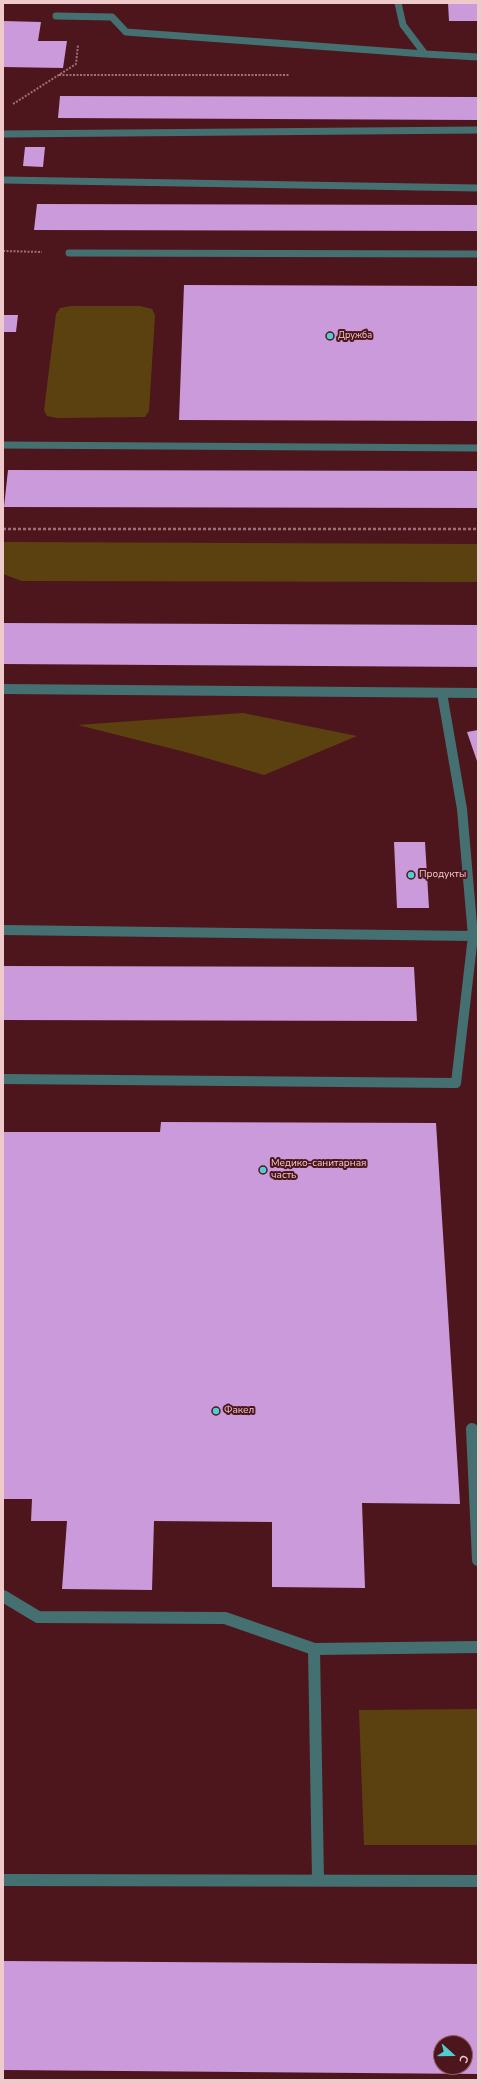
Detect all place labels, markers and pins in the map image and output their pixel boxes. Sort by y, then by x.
marker: Дружба [325,331,335,341]
place label: Дружба [338,331,372,341]
place label: Продукты [419,869,466,881]
marker: Продукты [406,870,416,880]
place label: Медико-санитарная часть [271,1158,366,1182]
marker: Медико-санитарная часть [258,1165,268,1175]
place label: Факел [224,1405,254,1417]
marker: Факел [211,1406,221,1416]

